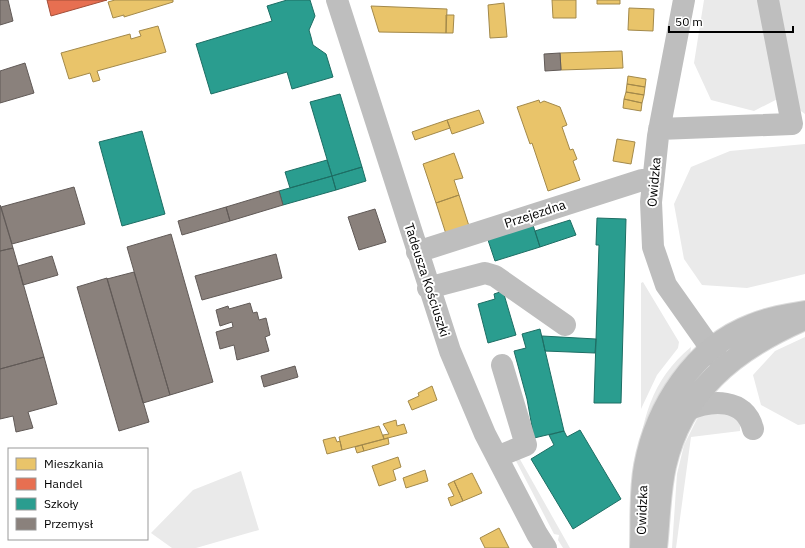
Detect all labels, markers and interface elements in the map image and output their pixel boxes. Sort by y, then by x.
scale bar [669,8,793,34]
text: 50 m [675,14,703,29]
street label: Owidzka [643,156,665,208]
street label: Przejezdna [502,196,568,232]
street label: Tadeusza Kościuszki [401,221,453,339]
legend [8,448,148,540]
text: Mieszkania [44,456,104,471]
text: Handel [44,476,83,491]
street label: Owidzka [633,485,651,535]
text: Szkoły [44,496,79,511]
text: Przemysł [44,516,94,531]

